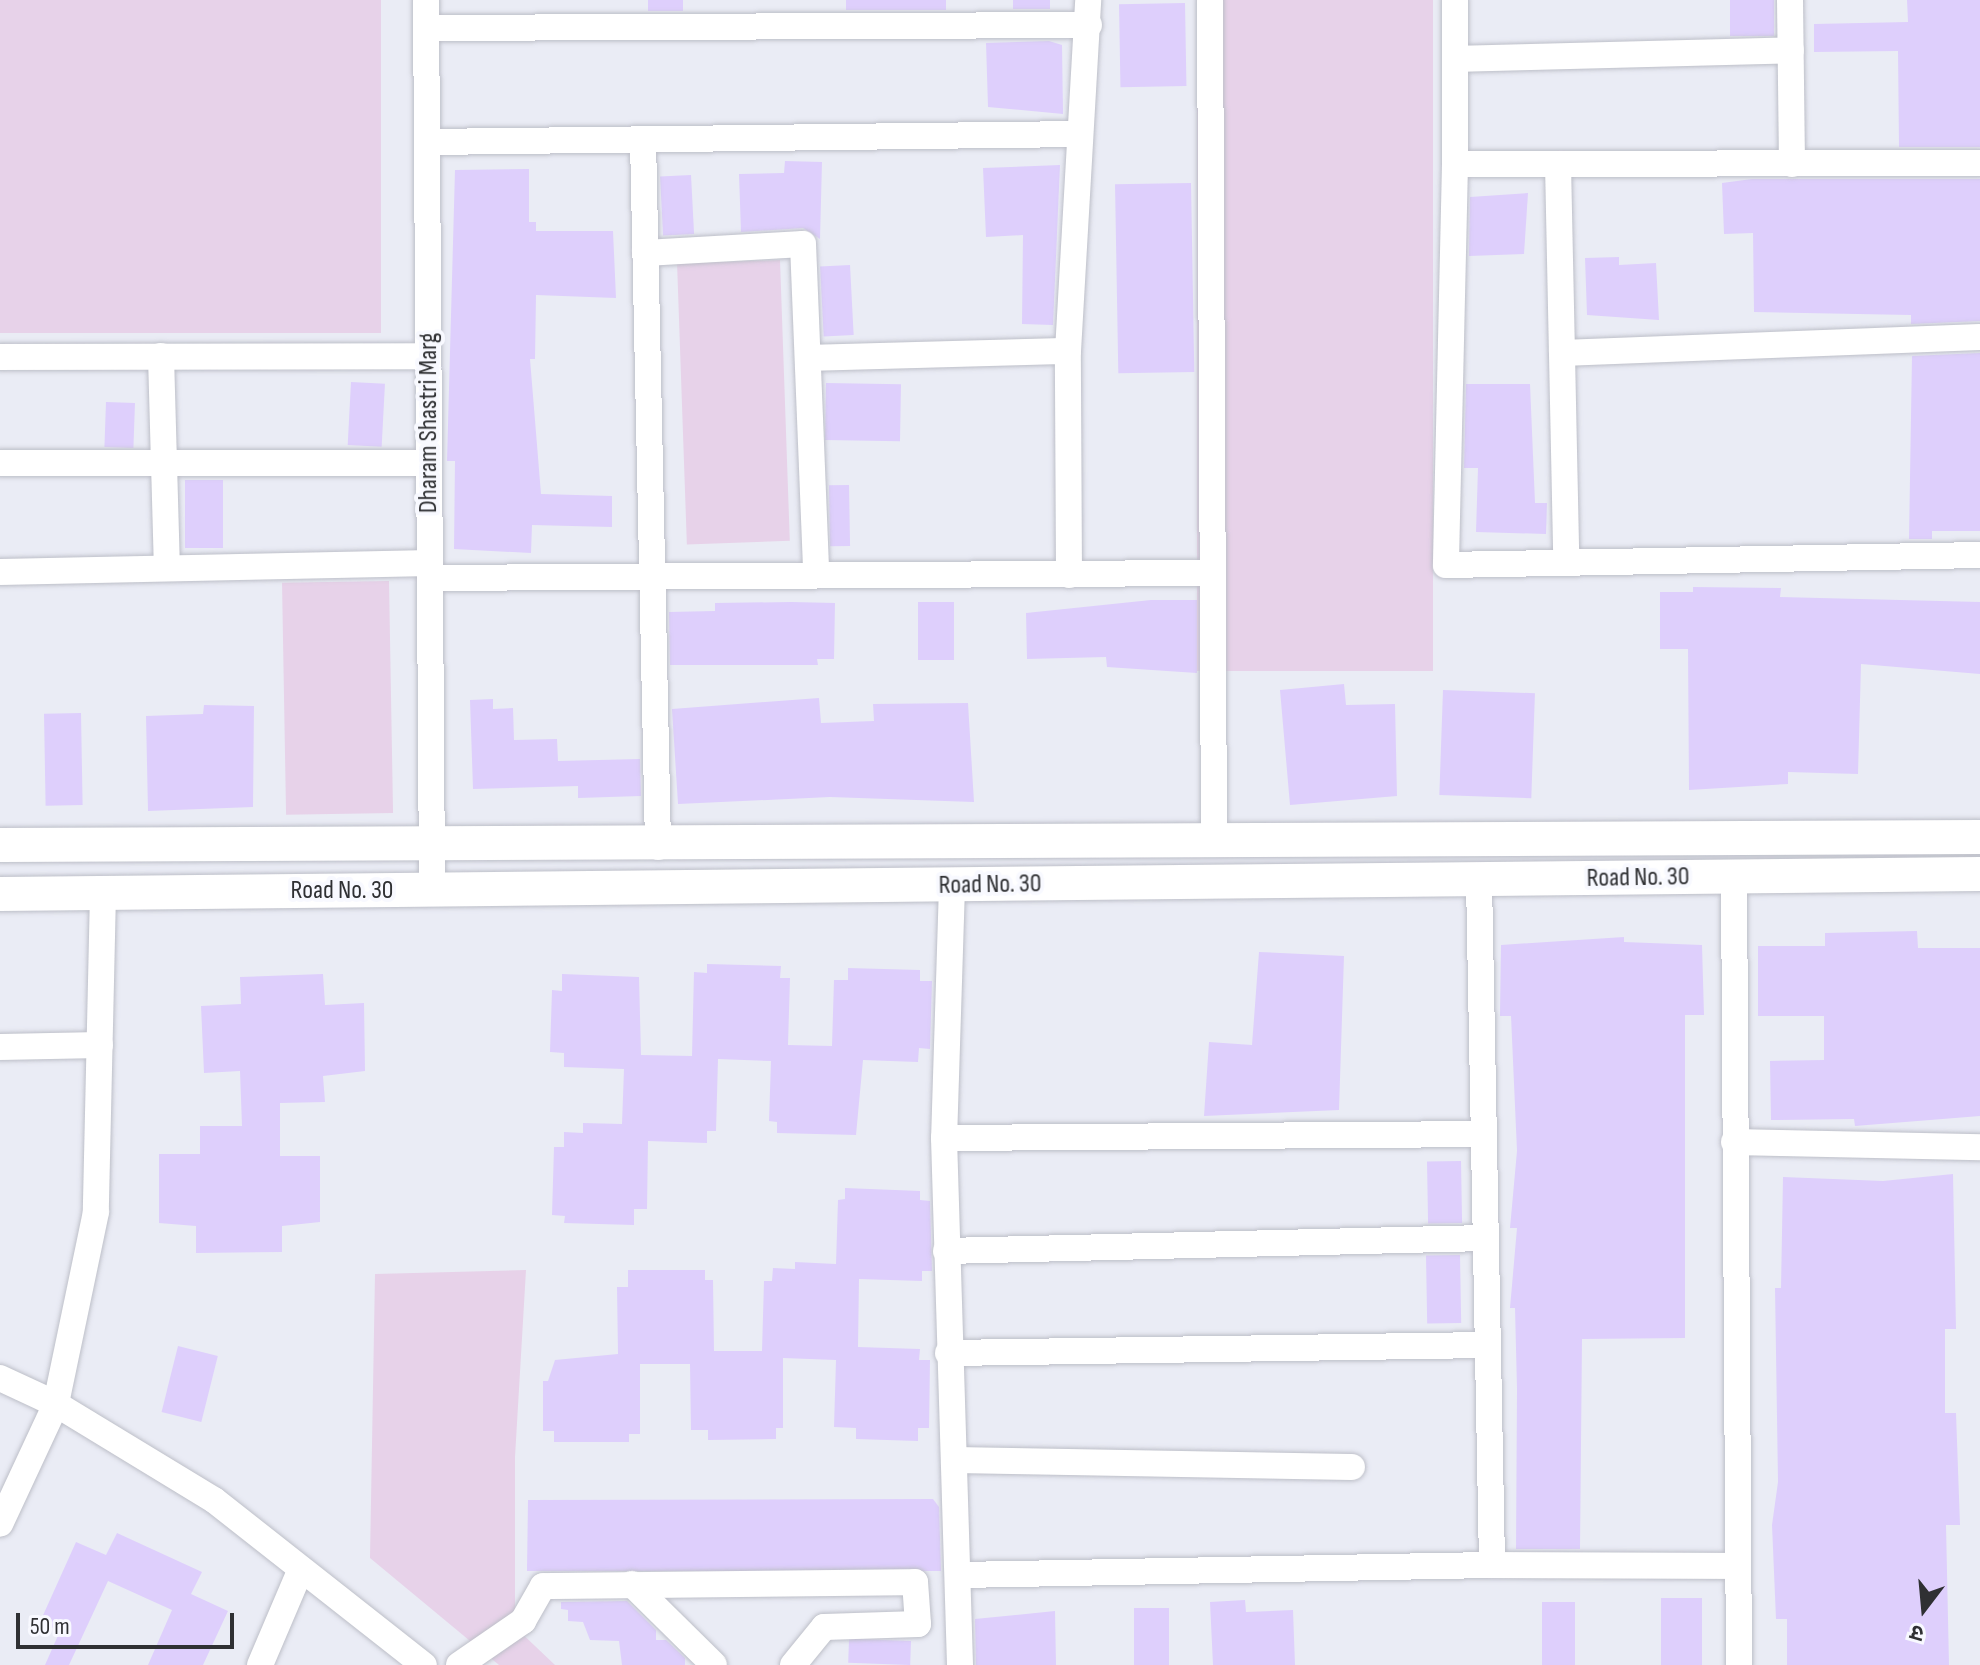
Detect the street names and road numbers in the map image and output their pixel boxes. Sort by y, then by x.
street label: Dharam Shastri Marg [413,333,445,513]
street label: Road No. 30 [1586,862,1690,894]
street label: Road No. 30 [938,869,1042,901]
street label: Road No. 30 [291,875,393,907]

